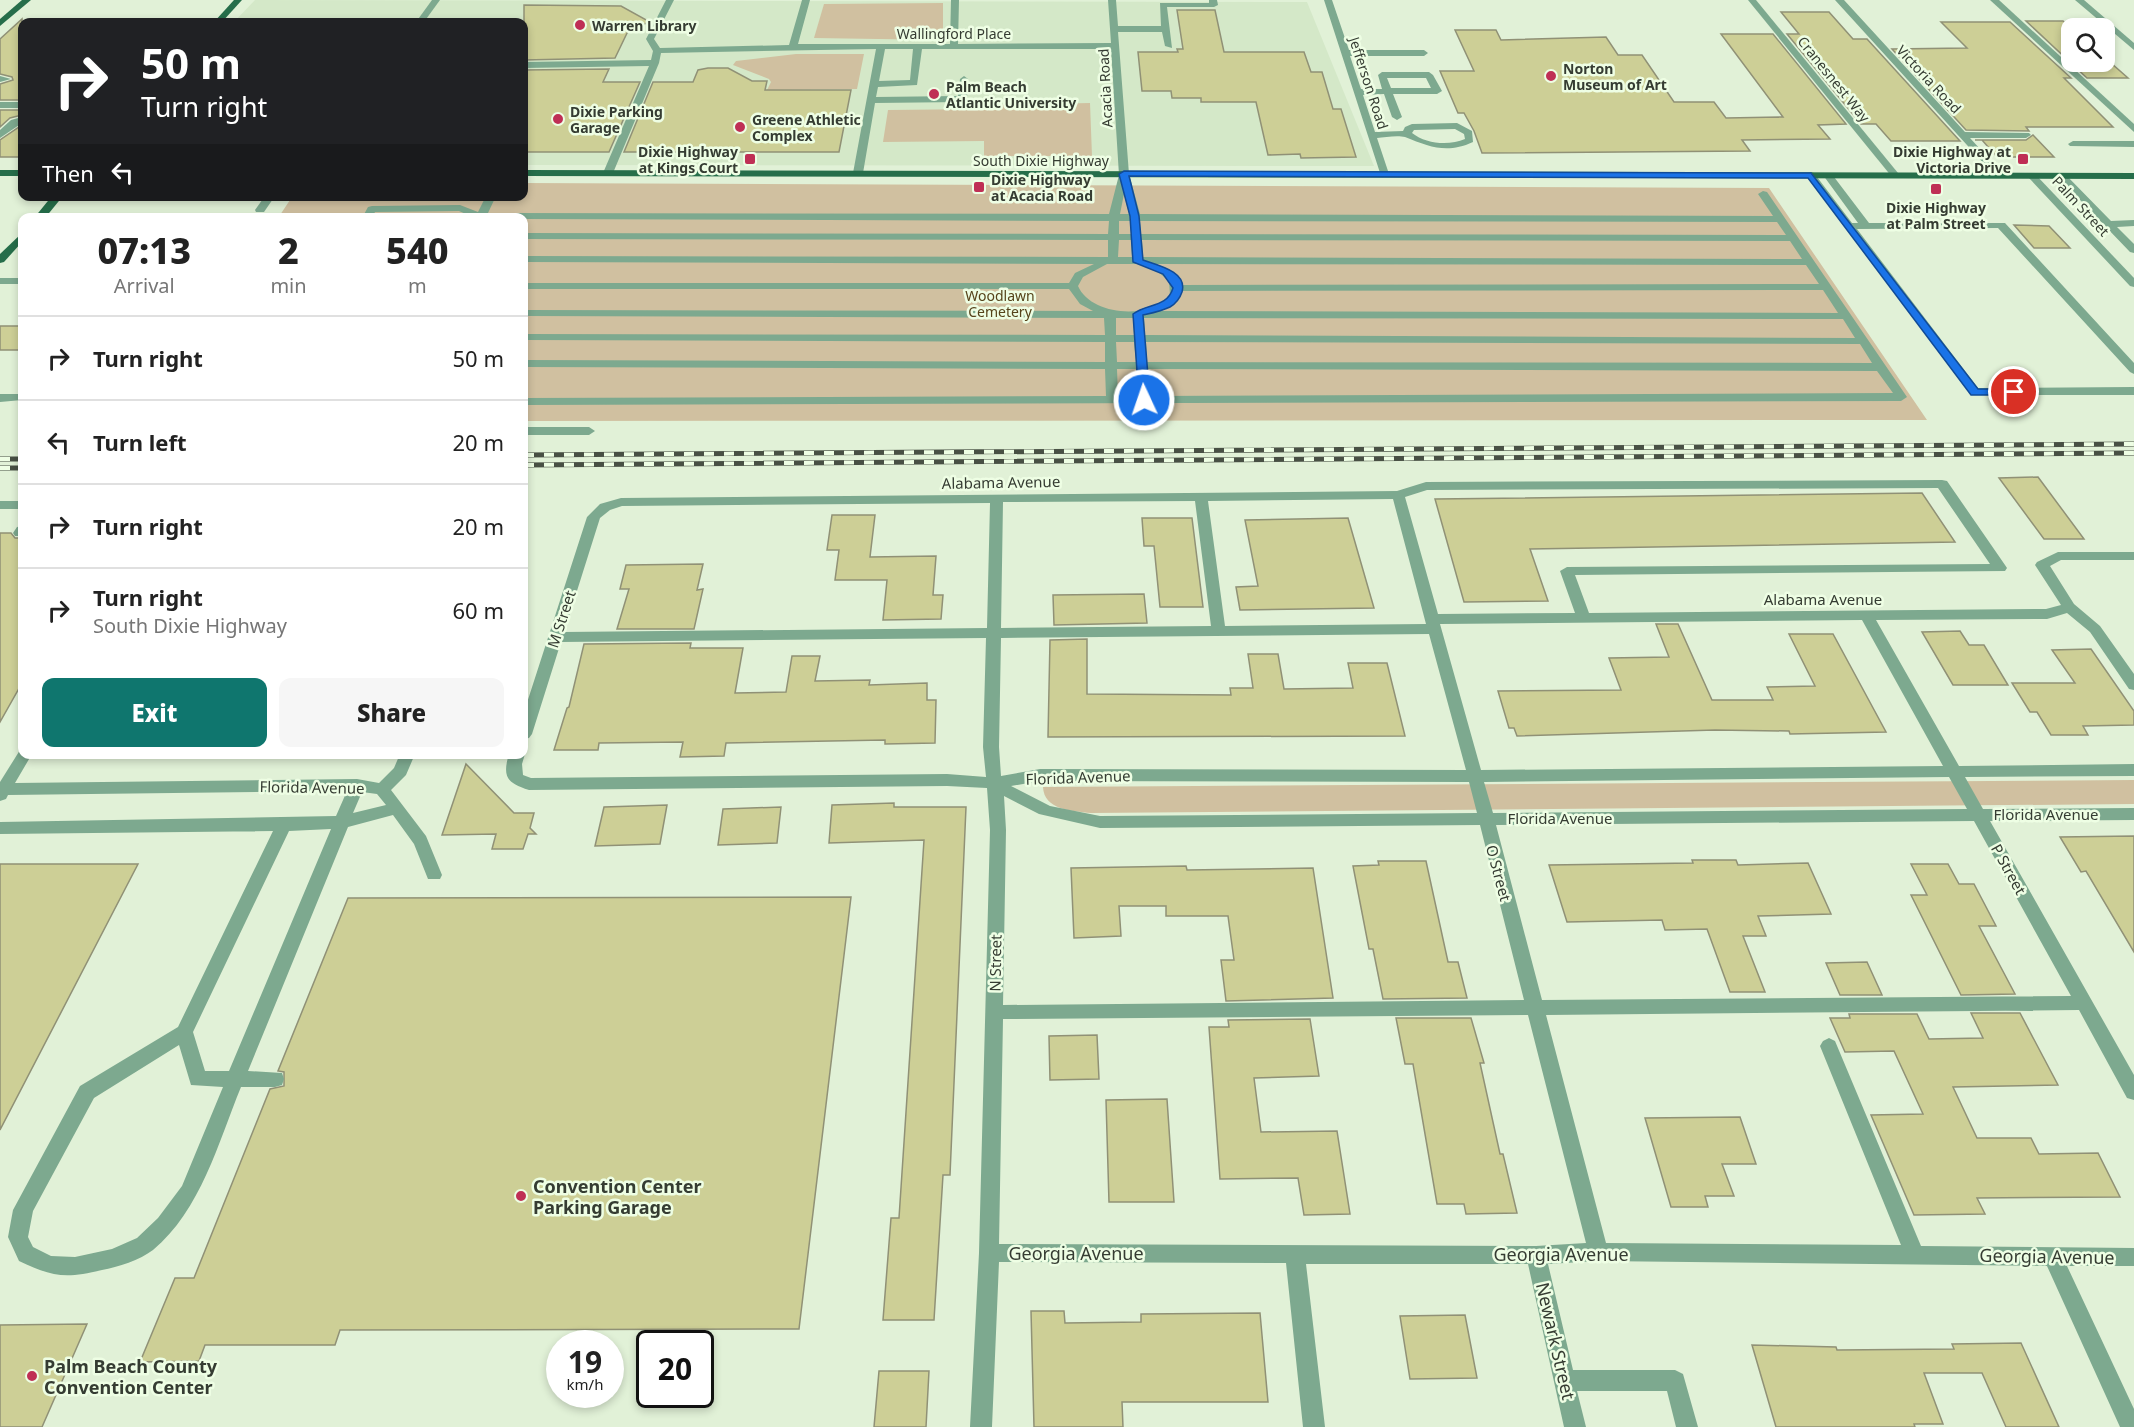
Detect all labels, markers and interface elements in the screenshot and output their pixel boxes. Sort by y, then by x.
place label: Warren Library [592,16,696,35]
marker: Warren Library [573,18,587,32]
map controls [2061,18,2115,72]
button: search [2061,18,2115,72]
street label: Wallingford Place [897,24,1011,43]
street label: Jefferson Road [1344,32,1393,132]
street label: Cranesnest Way [1794,32,1875,127]
text: 50 m [141,34,241,91]
street label: Victoria Road [1892,41,1966,117]
icon: right [42,42,120,120]
street label: Acacia Road [1093,48,1117,128]
place label: Norton Museum of Art [1563,59,1667,94]
marker: Norton Museum of Art [1544,69,1558,83]
place label: Palm Beach Atlantic University [946,77,1076,112]
marker: Palm Beach Atlantic University [927,87,941,101]
text: Turn right [141,88,267,125]
place label: Dixie Parking Garage [570,102,663,137]
place label: Greene Athletic Complex [752,110,861,145]
marker: Dixie Parking Garage [551,112,565,126]
marker: Greene Athletic Complex [733,120,747,134]
place label: Dixie Highway at Kings Court [638,142,738,177]
place label: Dixie Highway at Victoria Drive [1893,142,2011,177]
street label: South Dixie Highway [973,151,1110,170]
marker: Dixie Highway at Kings Court [743,152,757,166]
marker: Dixie Highway at Victoria Drive [2016,152,2030,166]
icon: left [106,156,139,189]
text: Then [42,158,94,188]
place label: Dixie Highway at Acacia Road [991,170,1093,205]
street label: Palm Street [2048,172,2114,240]
marker: Dixie Highway at Acacia Road [972,180,986,194]
marker: Dixie Highway at Palm Street [1929,182,1943,196]
place label: Dixie Highway at Palm Street [1886,198,1986,233]
text: 07:13 [97,226,191,275]
text: 2 [278,226,299,275]
text: 540 [386,226,449,275]
text: Arrival [114,272,175,299]
text: min [270,272,307,299]
text: m [408,272,427,299]
park label: Woodlawn Cemetery [965,286,1035,321]
icon: right [42,342,75,375]
text: Turn right [93,343,203,373]
text: 50 m [453,343,504,373]
pin [1988,366,2039,417]
position arrow [1112,368,1176,432]
icon: arrive [1997,375,2030,408]
icon: left [42,426,75,459]
text: Turn left [93,427,187,457]
text: 20 m [453,427,504,457]
street label: Alabama Avenue [942,471,1060,493]
icon: right [42,510,75,543]
text: Turn right [93,511,203,541]
text: 20 m [453,511,504,541]
text: Turn right [93,582,203,612]
street label: M Street [542,587,580,650]
street label: Alabama Avenue [1764,589,1882,609]
icon: right [42,594,75,627]
text: 60 m [453,595,504,625]
text: South Dixie Highway [93,612,287,639]
button: Exit [42,678,267,747]
button: Share [279,678,504,747]
street label: Florida Avenue [1025,765,1131,789]
street label: Florida Avenue [259,776,365,798]
street label: Florida Avenue [1993,804,2099,824]
street label: Florida Avenue [1507,808,1613,828]
street label: P Street [1987,840,2031,898]
street label: O Street [1482,843,1516,904]
street label: N Street [985,934,1006,992]
place label: Convention Center Parking Garage [533,1174,702,1219]
marker: Convention Center Parking Garage [514,1189,528,1203]
street label: Georgia Avenue [1008,1241,1144,1265]
street label: Georgia Avenue [1493,1242,1629,1266]
street label: Georgia Avenue [1979,1243,2115,1269]
street label: Newark Street [1531,1280,1581,1403]
speed limit sign: 20 [636,1330,714,1408]
text: 19 [568,1341,602,1382]
place label: Palm Beach County Convention Center [44,1354,218,1399]
marker: Palm Beach County Convention Center [25,1369,39,1383]
text: km/h [567,1374,603,1394]

